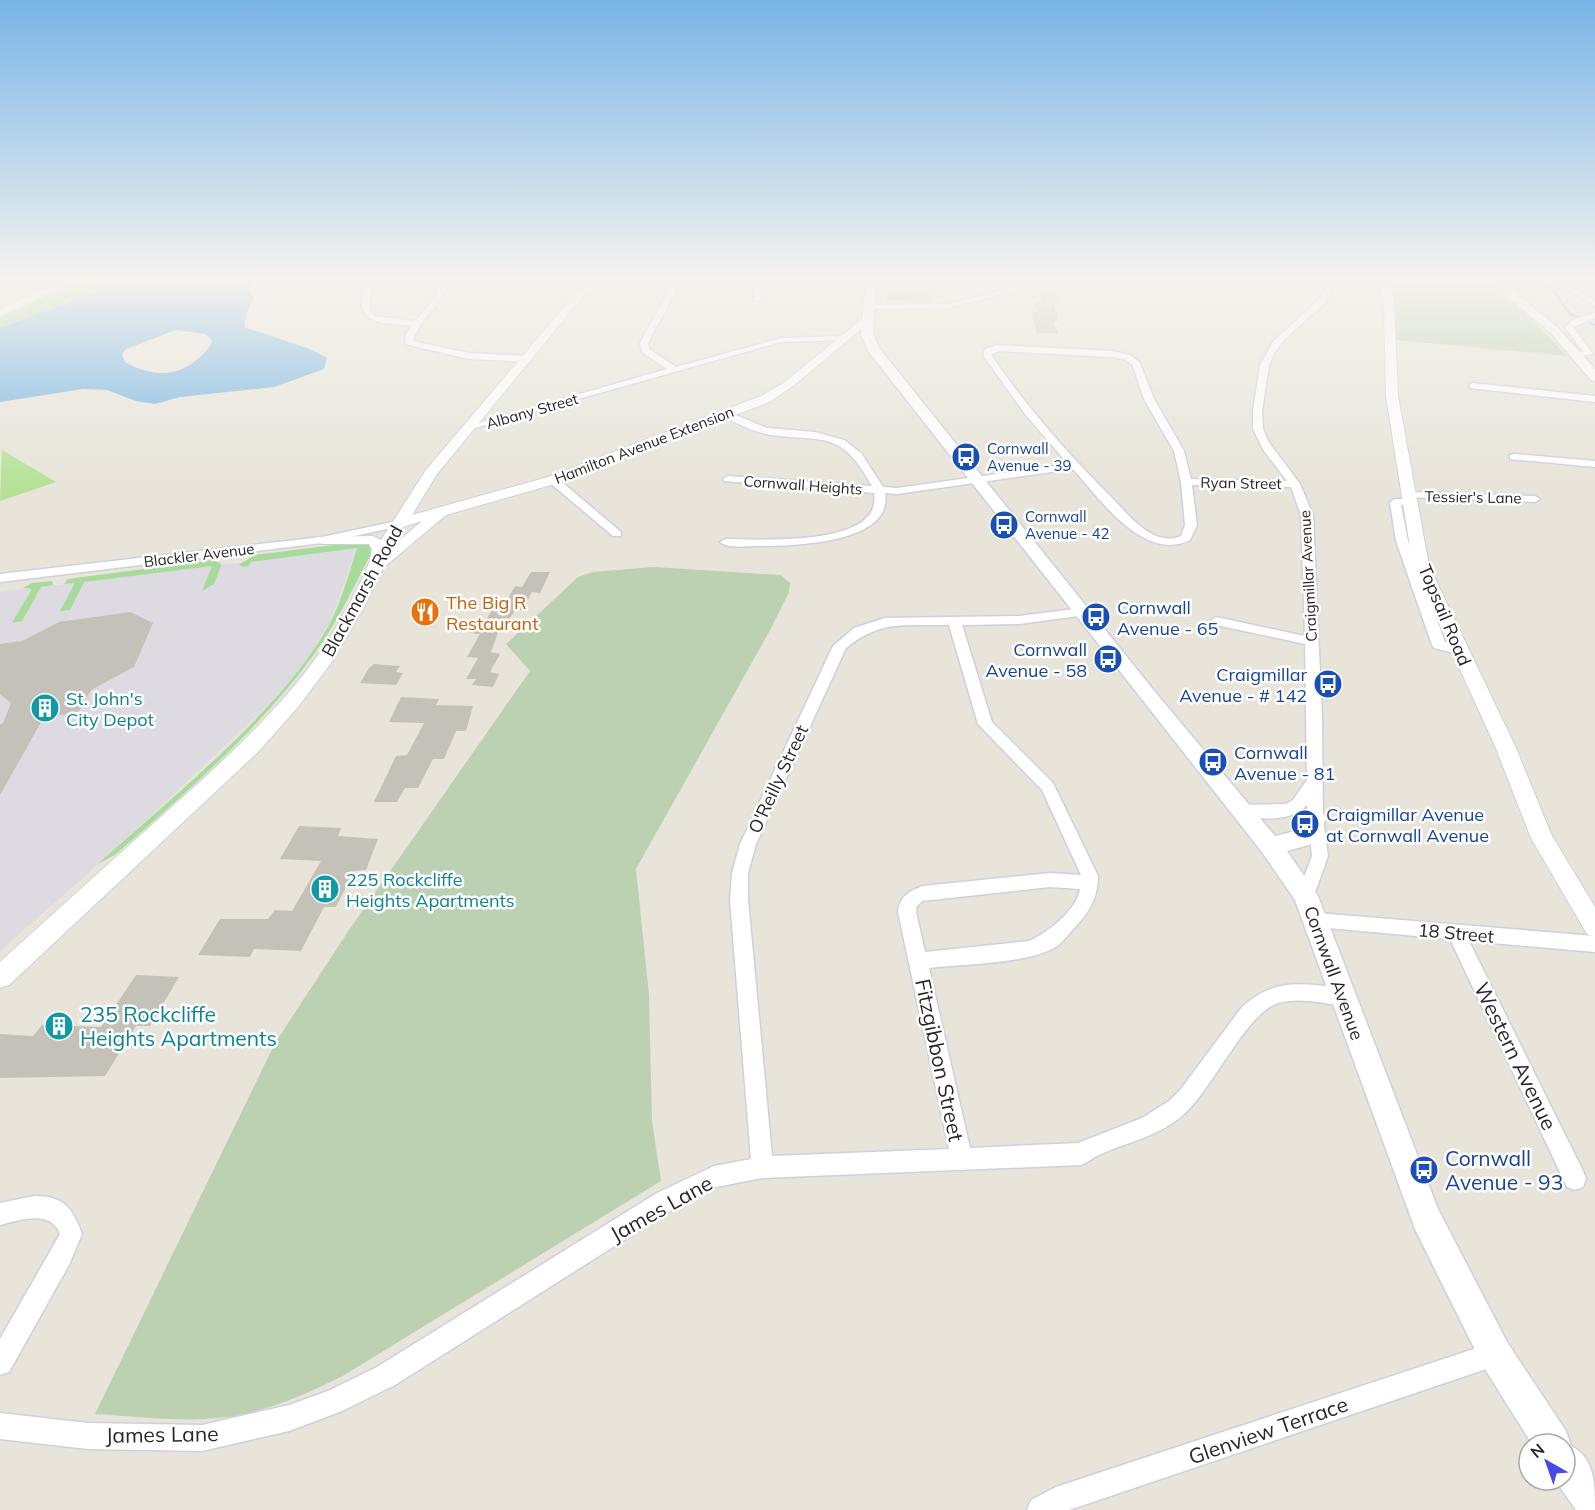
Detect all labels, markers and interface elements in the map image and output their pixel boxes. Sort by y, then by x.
street label: Albany Street [484,389,580,433]
street label: Hamilton Avenue Extension [552,402,736,488]
place label: Cornwall Avenue - 39 [987,439,1072,475]
bus stop icon: Cornwall Avenue - 39 [950,441,982,473]
street label: Cornwall Heights [743,471,863,499]
street label: Ryan Street [1200,473,1282,493]
street label: Tessier's Lane [1424,487,1522,507]
place label: Cornwall Avenue - 42 [1025,507,1110,543]
bus stop icon: Cornwall Avenue - 42 [988,509,1020,541]
street label: Craigmillar Avenue [1295,510,1321,642]
street label: Blackmarsh Road [316,521,408,661]
street label: Blackler Avenue [143,539,255,571]
street label: Topsail Road [1413,561,1477,669]
place label: The Big R Restaurant [446,591,538,635]
restaurant icon: The Big R Restaurant [409,596,441,628]
place label: Cornwall Avenue - 65 [1117,596,1219,640]
bus stop icon: Cornwall Avenue - 65 [1080,601,1112,633]
place label: Cornwall Avenue - 58 [986,638,1087,682]
bus stop icon: Cornwall Avenue - 58 [1092,643,1124,675]
place label: Craigmillar Avenue - # 142 [1179,663,1307,707]
bus stop icon: Craigmillar Avenue - # 142 [1312,668,1344,700]
place label: St. John's City Depot [66,687,154,731]
building icon: St. John's City Depot [29,692,61,724]
street label: O'Reilly Street [743,721,813,837]
place label: Cornwall Avenue - 81 [1234,741,1335,785]
bus stop icon: Cornwall Avenue - 81 [1197,746,1229,778]
place label: Craigmillar Avenue at Cornwall Avenue [1326,803,1489,847]
bus stop icon: Craigmillar Avenue at Cornwall Avenue [1289,808,1321,840]
place label: 225 Rockcliffe Heights Apartments [346,868,515,912]
building icon: 225 Rockcliffe Heights Apartments [309,873,341,905]
street label: Cornwall Avenue [1299,903,1369,1043]
street label: 18 Street [1417,918,1495,948]
street label: Fitzgibbon Street [910,976,970,1144]
street label: Western Avenue [1469,978,1563,1134]
place label: 235 Rockcliffe Heights Apartments [80,1001,277,1051]
building icon: 235 Rockcliffe Heights Apartments [43,1010,75,1042]
place label: Cornwall Avenue - 93 [1445,1145,1563,1195]
bus stop icon: Cornwall Avenue - 93 [1408,1154,1440,1186]
street label: James Lane [605,1169,717,1247]
street label: Glenview Terrace [1185,1391,1351,1469]
street label: James Lane [105,1420,219,1448]
north arrow [1517,1432,1577,1492]
text: N [1526,1439,1548,1462]

